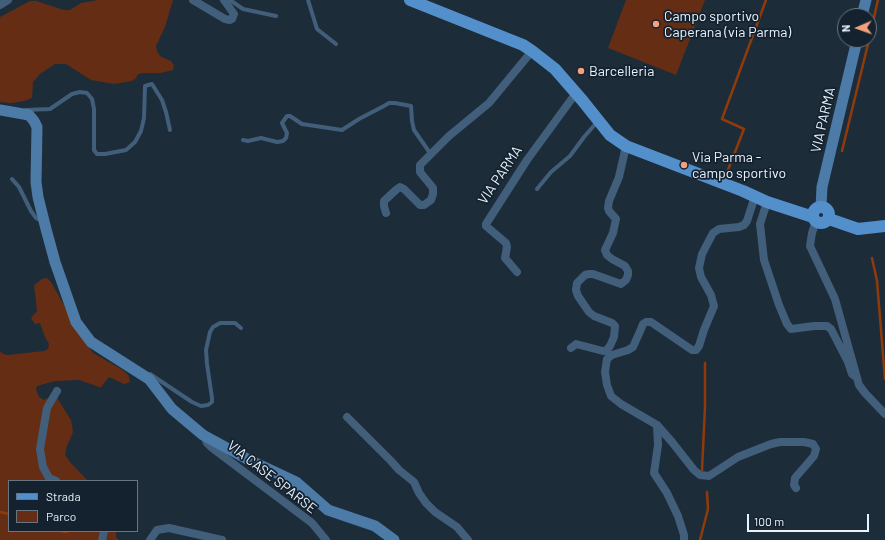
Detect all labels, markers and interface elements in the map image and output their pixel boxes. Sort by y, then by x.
place label: Campo sportivo Caperana (via Parma) [664,8,791,40]
north arrow [837,8,877,48]
marker: Campo sportivo Caperana (via Parma) [651,19,661,29]
text: N [839,25,852,32]
place label: Barcelleria [589,63,654,79]
marker: Barcelleria [576,66,586,76]
street label: VIA PARMA [807,86,839,154]
street label: VIA PARMA [474,143,526,207]
place label: Via Parma - campo sportivo [692,149,786,182]
marker: Via Parma - campo sportivo [679,160,689,170]
street label: VIA CASE SPARSE [224,437,320,517]
legend [8,480,138,532]
text: Strada [46,489,81,503]
scale bar [749,506,871,532]
text: Parco [46,509,76,523]
text: 100 m [754,514,784,528]

